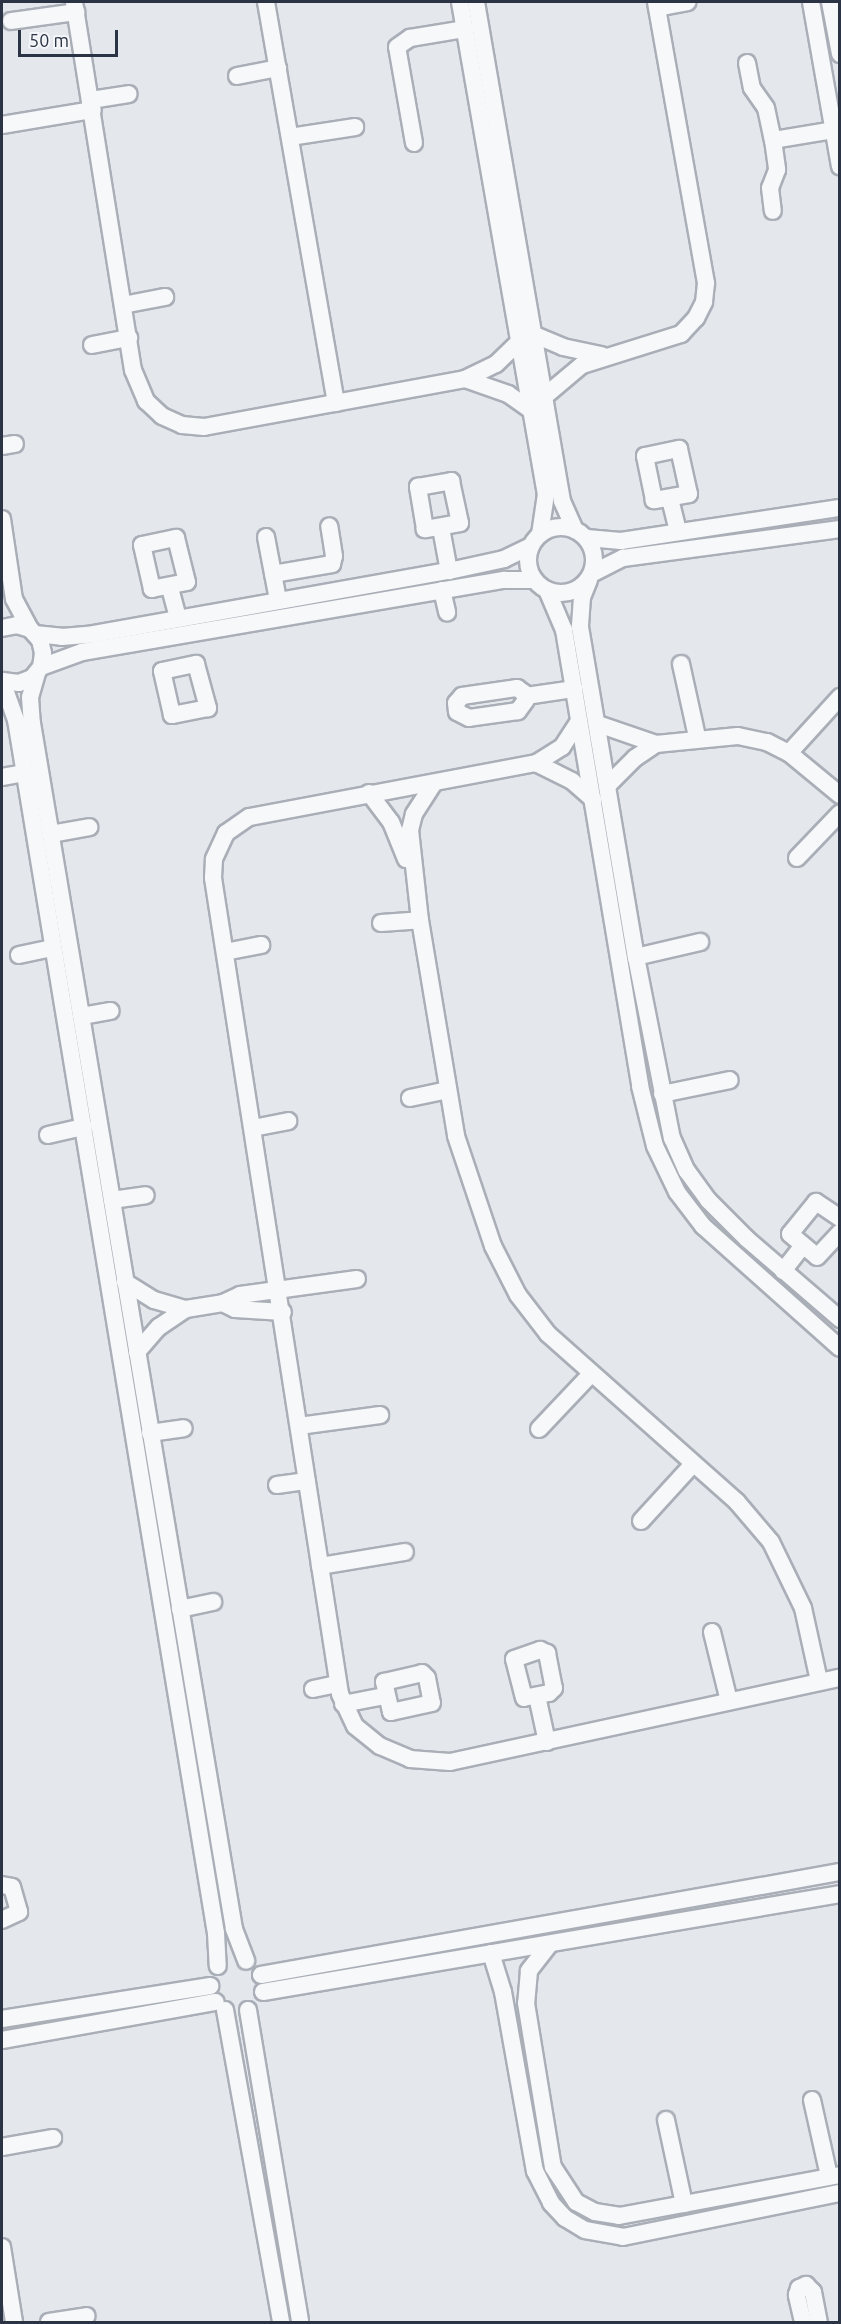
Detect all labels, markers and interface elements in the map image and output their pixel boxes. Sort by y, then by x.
scale bar [21,18,122,56]
text: 50 m [29,30,69,50]

